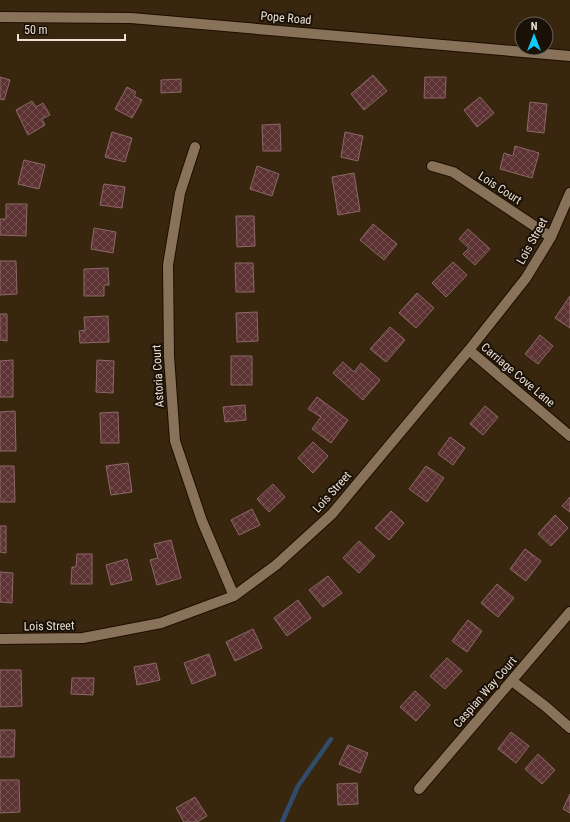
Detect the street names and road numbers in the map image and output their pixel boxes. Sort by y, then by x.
street label: Pope Road [260,9,312,27]
street label: Lois Court [476,169,525,207]
street label: Lois Street [514,215,551,267]
street label: Carriage Cove Lane [478,340,558,410]
street label: Astoria Court [149,344,167,408]
street label: Lois Street [310,468,355,516]
street label: Lois Street [23,619,75,633]
street label: Caspian Way Court [450,653,520,730]

